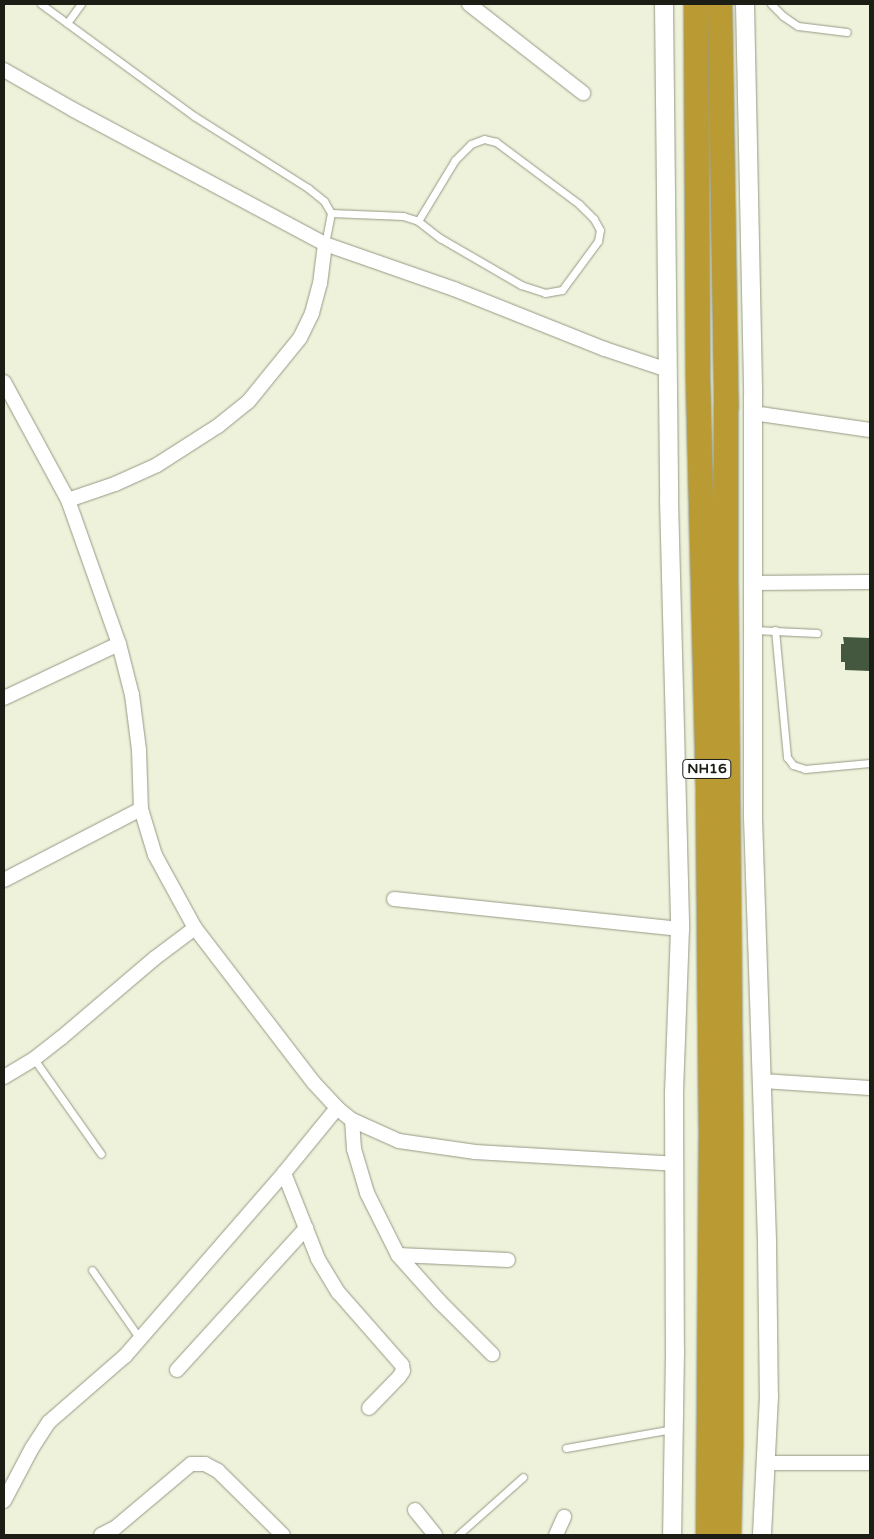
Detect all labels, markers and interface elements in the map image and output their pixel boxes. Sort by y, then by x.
road number: NH16 [682,758,732,781]

